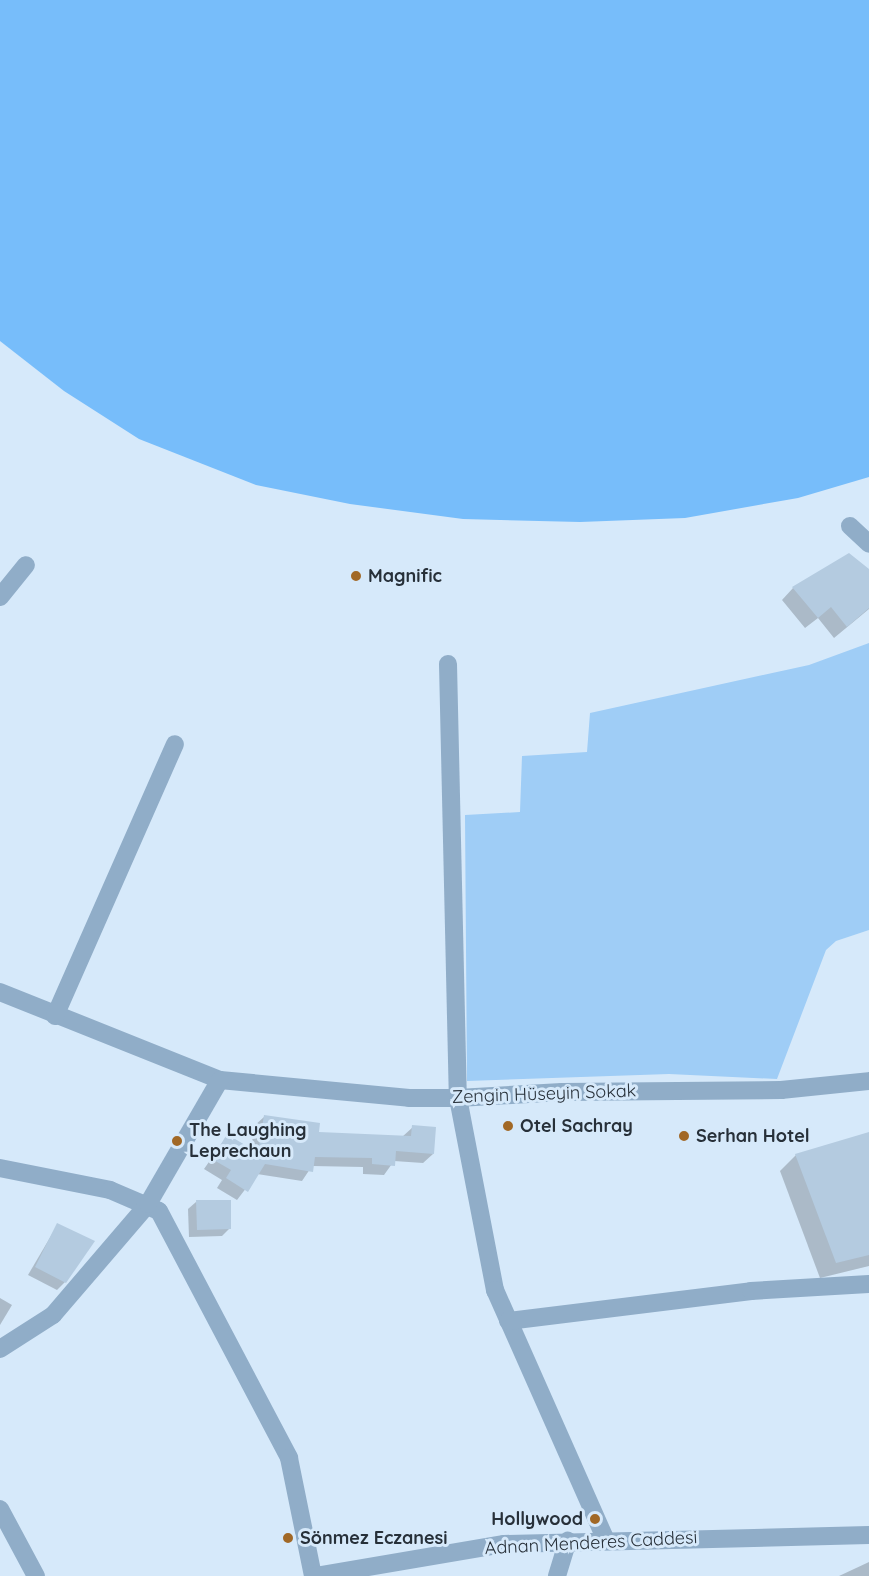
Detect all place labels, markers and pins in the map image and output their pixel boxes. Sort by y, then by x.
place label: Magnific [368,565,442,587]
marker: Magnific [349,569,363,583]
place label: Otel Sachray [520,1115,633,1137]
marker: Otel Sachray [501,1119,515,1133]
place label: The Laughing Leprechaun [189,1120,307,1162]
place label: Serhan Hotel [696,1125,810,1147]
marker: Serhan Hotel [677,1129,691,1143]
marker: The Laughing Leprechaun [170,1134,184,1148]
place label: Hollywood [491,1508,583,1530]
marker: Hollywood [588,1512,602,1526]
place label: Sönmez Eczanesi [300,1527,448,1549]
marker: Sönmez Eczanesi [281,1531,295,1545]

